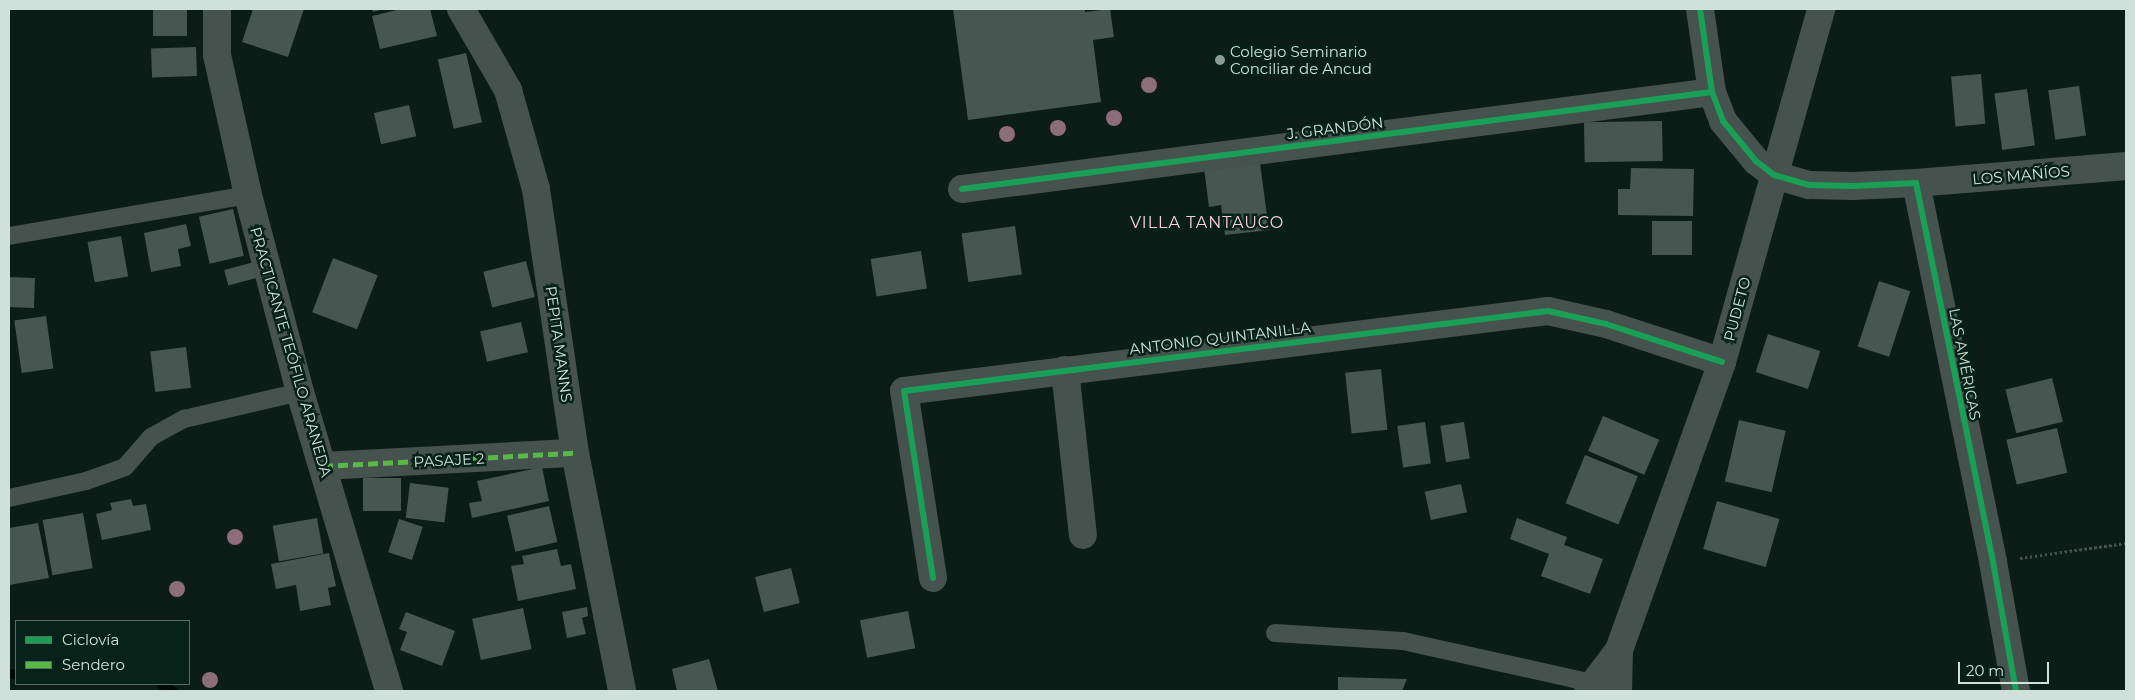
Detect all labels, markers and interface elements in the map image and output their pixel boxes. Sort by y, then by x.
place label: Colegio Seminario Conciliar de Ancud [1230,42,1372,77]
marker: Colegio Seminario Conciliar de Ancud [1214,54,1226,66]
street label: J. GRANDÓN [1286,113,1384,143]
street label: LOS MAÑÍOS [1971,162,2071,188]
district label: VILLA TANTAUCO [1128,213,1286,233]
street label: PRACTICANTE TEÓFILO ARANEDA [247,225,335,479]
street label: PUDETO [1720,275,1754,343]
street label: PEPITA MANNS [542,285,576,403]
street label: LAS AMÉRICAS [1945,307,1985,421]
street label: ANTONIO QUINTANILLA [1128,318,1312,358]
street label: PASAJE 2 [413,449,485,471]
legend [15,620,190,685]
text: Ciclovía [62,630,119,649]
scale bar [1960,652,2051,684]
text: Sendero [62,655,125,674]
text: 20 m [1966,661,2004,680]

